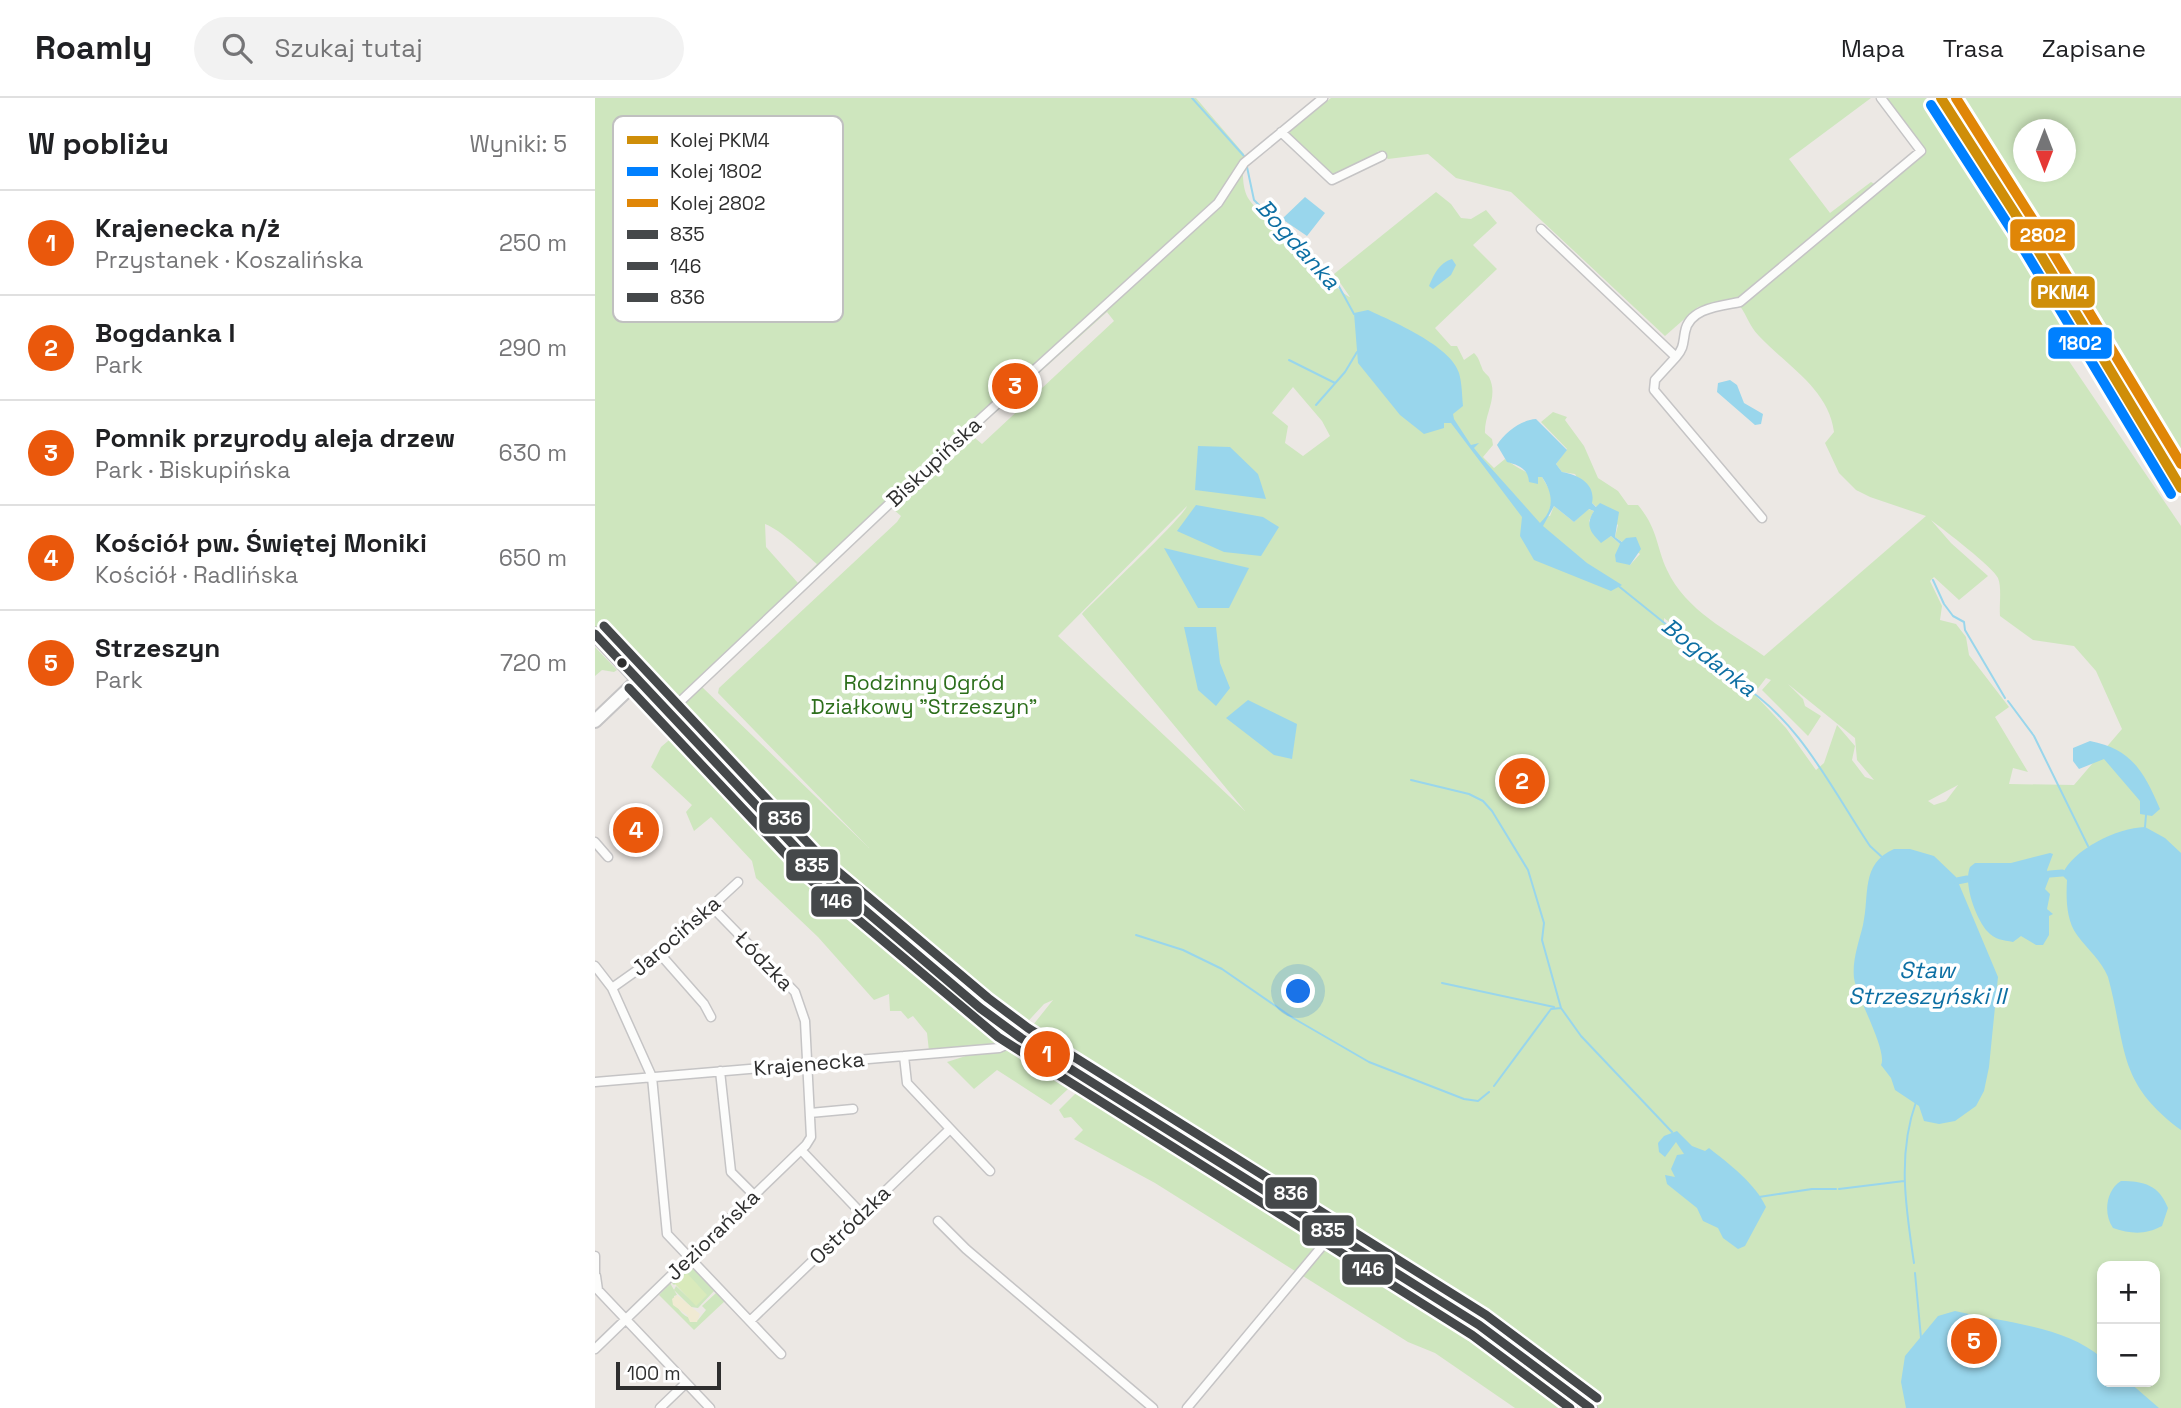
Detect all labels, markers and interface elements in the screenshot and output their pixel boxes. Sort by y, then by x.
search box [194,17,684,80]
text: Roamly [35,27,152,69]
icon: search [218,29,256,67]
text: Szukaj tutaj [274,31,423,65]
text: Mapa [1841,33,1905,64]
text: Trasa [1943,33,2004,64]
text: Zapisane [2042,33,2146,64]
legend [613,116,843,322]
north arrow [2013,119,2076,182]
text: W pobliżu [28,124,169,163]
text: Kolej PKM4 [670,128,770,153]
text: Wyniki: 5 [470,129,567,159]
text: Kolej 1802 [670,159,762,184]
text: Kolej 2802 [670,191,765,216]
water label: Bogdanka [1249,192,1347,296]
text: Krajenecka n/ż [95,211,280,245]
line badge: 2802 [2009,218,2076,252]
text: 835 [670,222,705,247]
text: 2802 [2020,223,2066,248]
text: 1 [46,228,56,258]
text: 250 m [499,228,567,258]
text: Przystanek · Koszalińska [95,245,363,275]
text: 146 [670,254,701,279]
line badge: PKM4 [2030,275,2096,309]
text: PKM4 [2037,280,2089,305]
text: 836 [670,285,705,310]
text: Bogdanka I [95,316,235,350]
line badge: 1802 [2047,326,2113,360]
text: 1802 [2058,331,2102,356]
text: 2 [44,333,58,363]
text: 290 m [499,333,567,363]
text: Park [95,350,143,380]
pin: 3 [992,360,1038,412]
street label: Biskupińska [881,411,987,512]
text: Pomnik przyrody aleja drzew [95,421,455,455]
text: 3 [44,438,58,468]
text: 630 m [499,438,567,468]
text: Park · Biskupińska [95,455,290,485]
text: Kościół pw. Świętej Moniki [95,526,427,560]
text: 4 [44,543,58,573]
text: 650 m [499,543,567,573]
text: Kościół · Radlińska [95,560,298,590]
water label: Bogdanka [1656,611,1763,704]
text: Strzeszyn [95,631,220,665]
text: 5 [44,648,58,678]
text: 720 m [500,648,567,678]
unlabelled marker [615,656,629,670]
text: Park [95,665,143,695]
park label: Rodzinny Ogród Działkowy "Strzeszyn" [811,669,1037,720]
pin: 2 [1499,755,1545,807]
line badge: 836 [758,801,811,835]
pin: 4 [613,804,659,856]
text: 836 [768,806,802,831]
line badge: 835 [785,848,839,882]
text: 835 [795,853,829,878]
line badge: 146 [810,885,863,918]
text: 146 [820,889,852,914]
street label: Jarocińska [626,890,726,982]
street label: Łódzka [729,925,799,996]
water label: Staw Strzeszyński II [1848,955,2008,1011]
your location [1281,974,1315,1008]
pin: 1 [1024,1028,1070,1080]
street label: Krajenecka [752,1045,865,1082]
line badge: 836 [1264,1176,1318,1210]
street label: Ostródzka [803,1179,896,1270]
text: 836 [1274,1181,1308,1206]
street label: Jeziorańska [660,1183,765,1286]
line badge: 835 [1301,1214,1355,1247]
text: 835 [1311,1218,1345,1243]
line badge: 146 [1341,1253,1394,1286]
text: 146 [1352,1257,1384,1282]
map controls [2097,1261,2160,1387]
button: + [2097,1261,2160,1324]
pin: 5 [1951,1315,1997,1367]
button: − [2097,1324,2160,1387]
scale bar [616,1359,721,1391]
text: 100 m [627,1361,681,1386]

